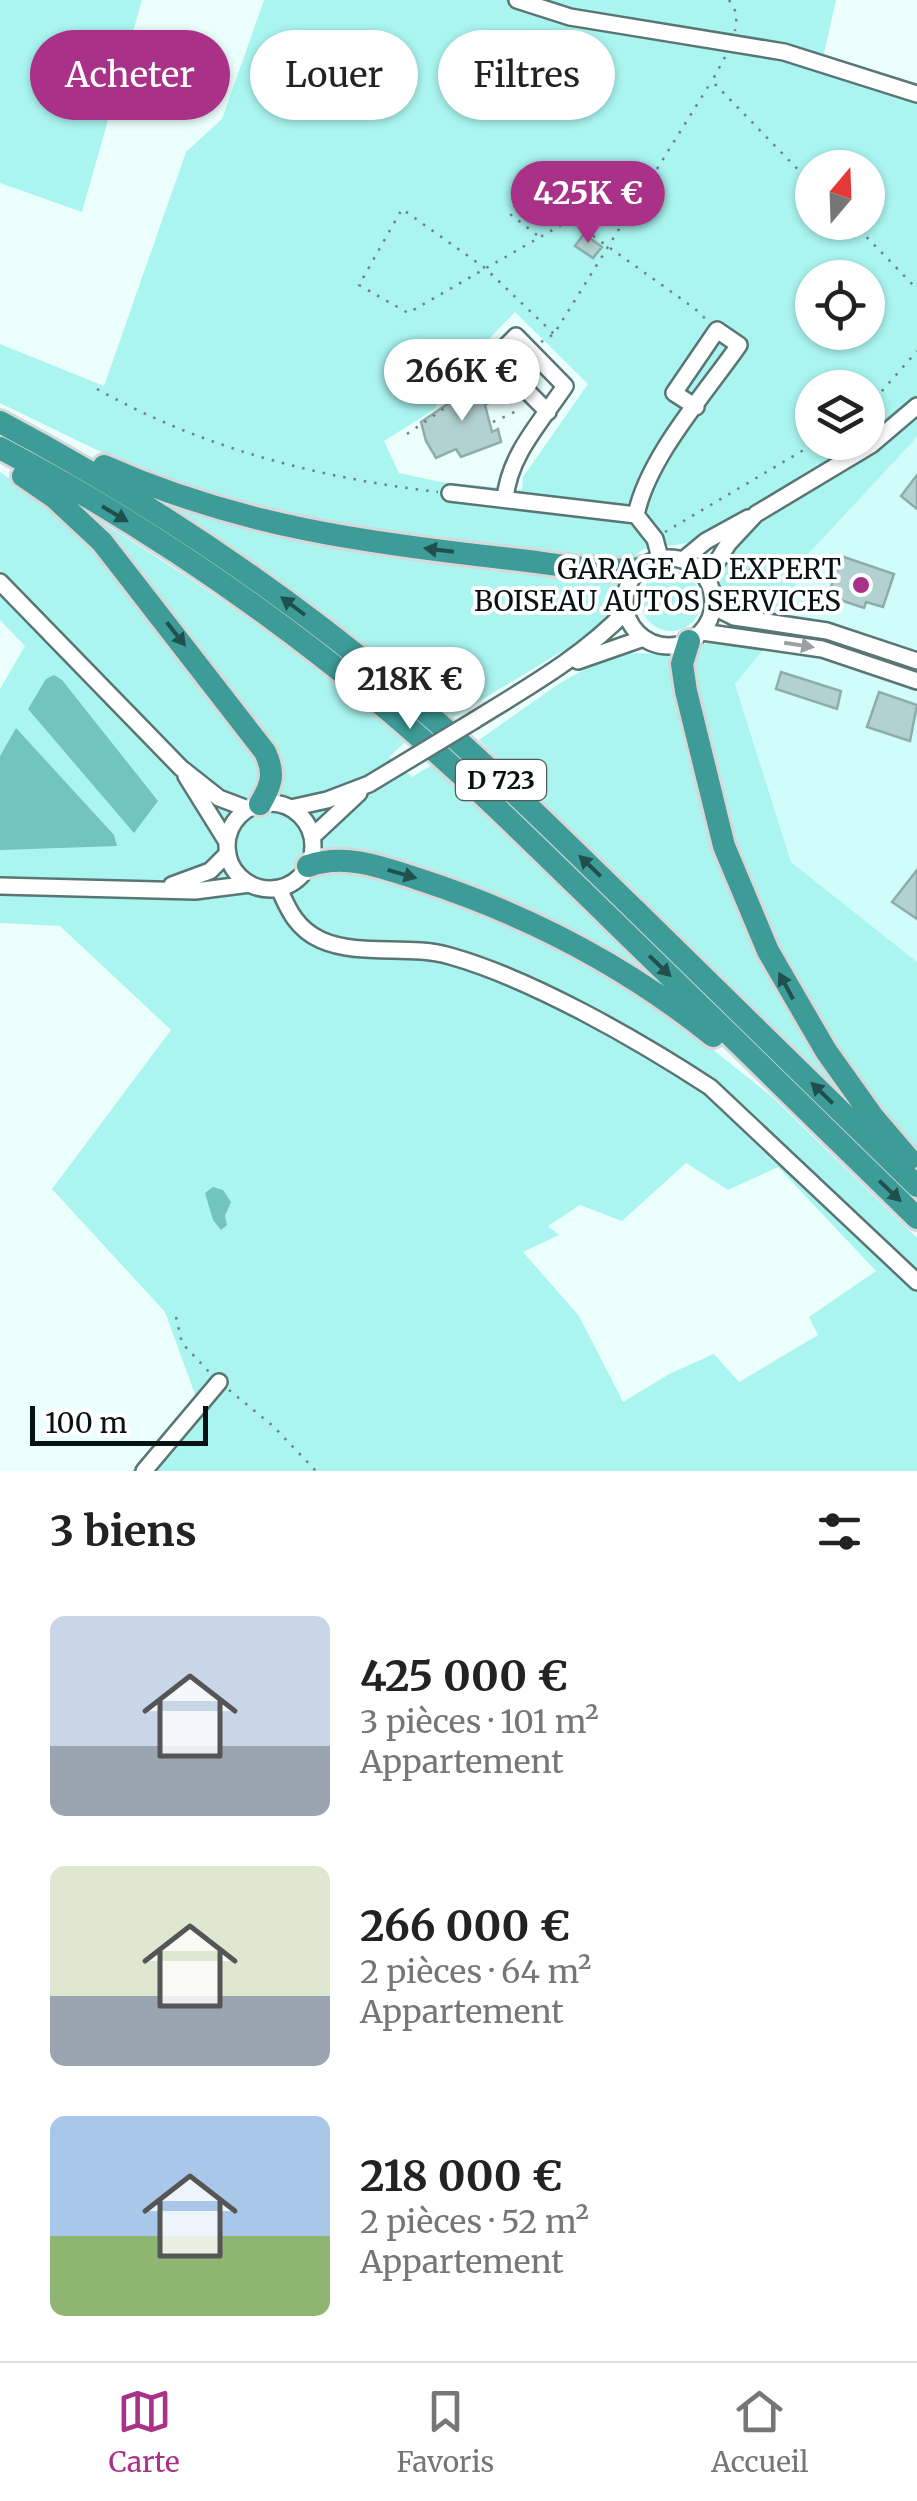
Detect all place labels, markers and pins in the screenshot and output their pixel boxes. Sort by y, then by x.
pin: 425K € [507,161,669,246]
pin: 266K € [381,339,543,424]
place label: GARAGE AD EXPERT BOISEAU AUTOS SERVICES [474,551,841,619]
marker: GARAGE AD EXPERT BOISEAU AUTOS SERVICES [850,574,872,596]
pin: 218K € [329,647,491,732]

